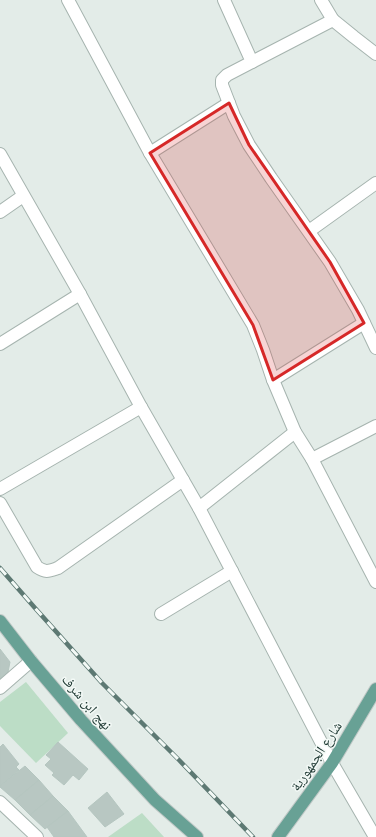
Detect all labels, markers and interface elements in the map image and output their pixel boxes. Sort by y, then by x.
street label: نهج ابن شرف [57,671,116,734]
street label: شارع الجمهورية [286,718,347,795]

